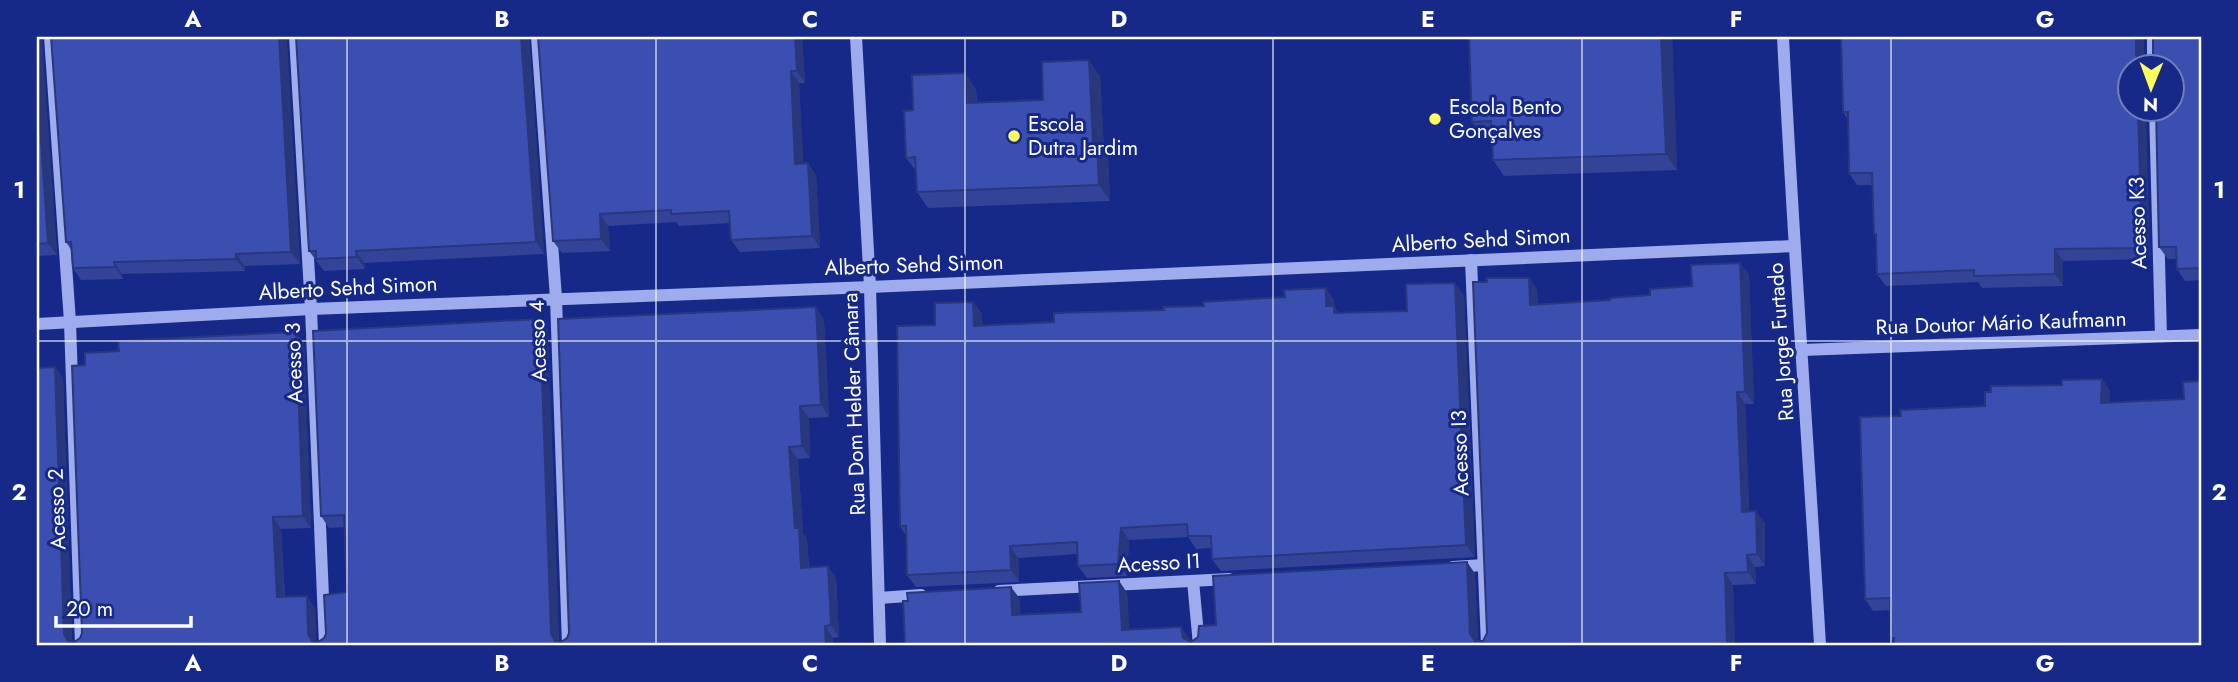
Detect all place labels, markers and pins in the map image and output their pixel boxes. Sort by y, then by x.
place label: Escola Bento Gonçalves [1449,92,1562,146]
place label: Escola Dutra Jardim [1028,109,1138,163]
marker: Escola Bento Gonçalves [1427,111,1443,127]
marker: Escola Dutra Jardim [1006,128,1022,144]

